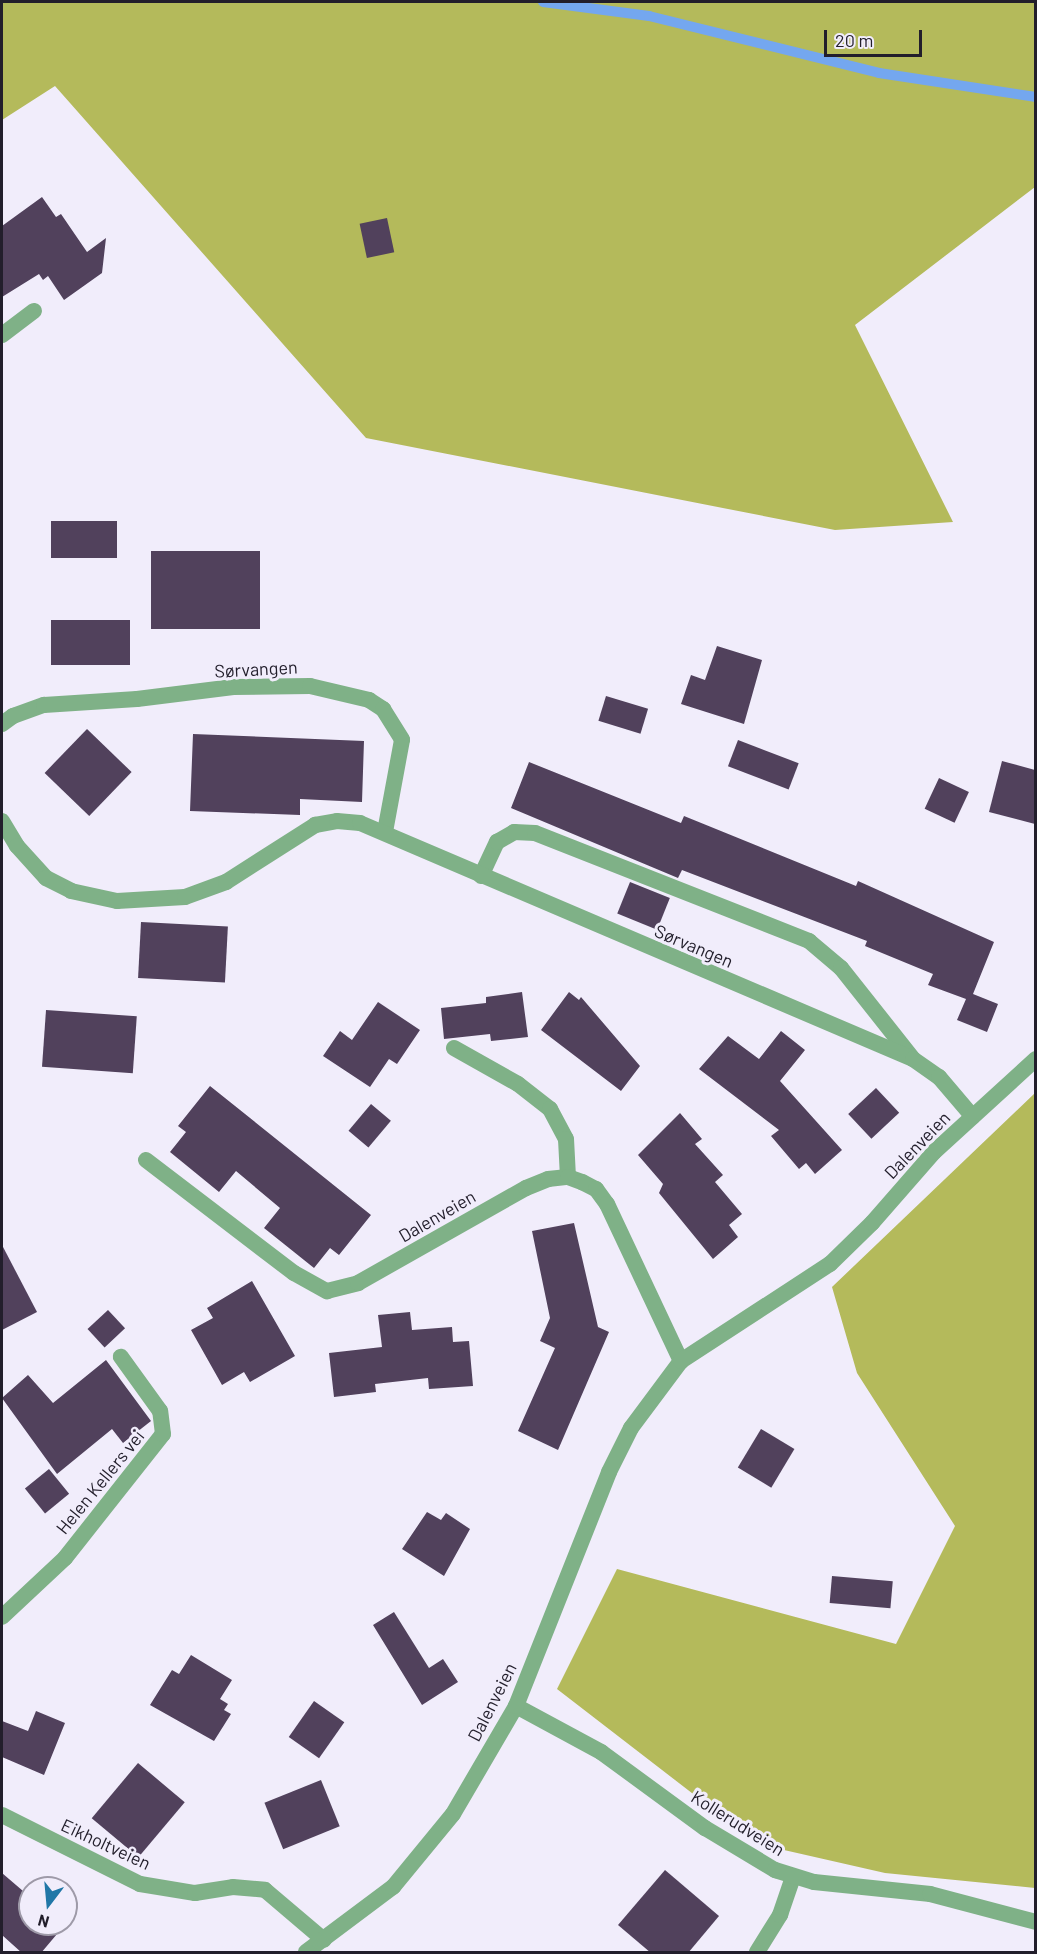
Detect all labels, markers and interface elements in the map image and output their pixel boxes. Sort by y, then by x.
scale bar [827,18,924,56]
text: 20 m [835,29,873,51]
street label: Sørvangen [214,656,298,682]
street label: Sørvangen [651,920,737,972]
street label: Dalenveien [880,1107,954,1183]
street label: Dalenveien [395,1185,479,1247]
street label: Helen Kellers vei [51,1426,149,1538]
street label: Dalenveien [463,1659,521,1745]
street label: Kollerudveien [687,1786,789,1860]
street label: Eikholtveien [58,1814,154,1874]
north arrow [18,1876,78,1936]
text: N [36,1911,51,1932]

